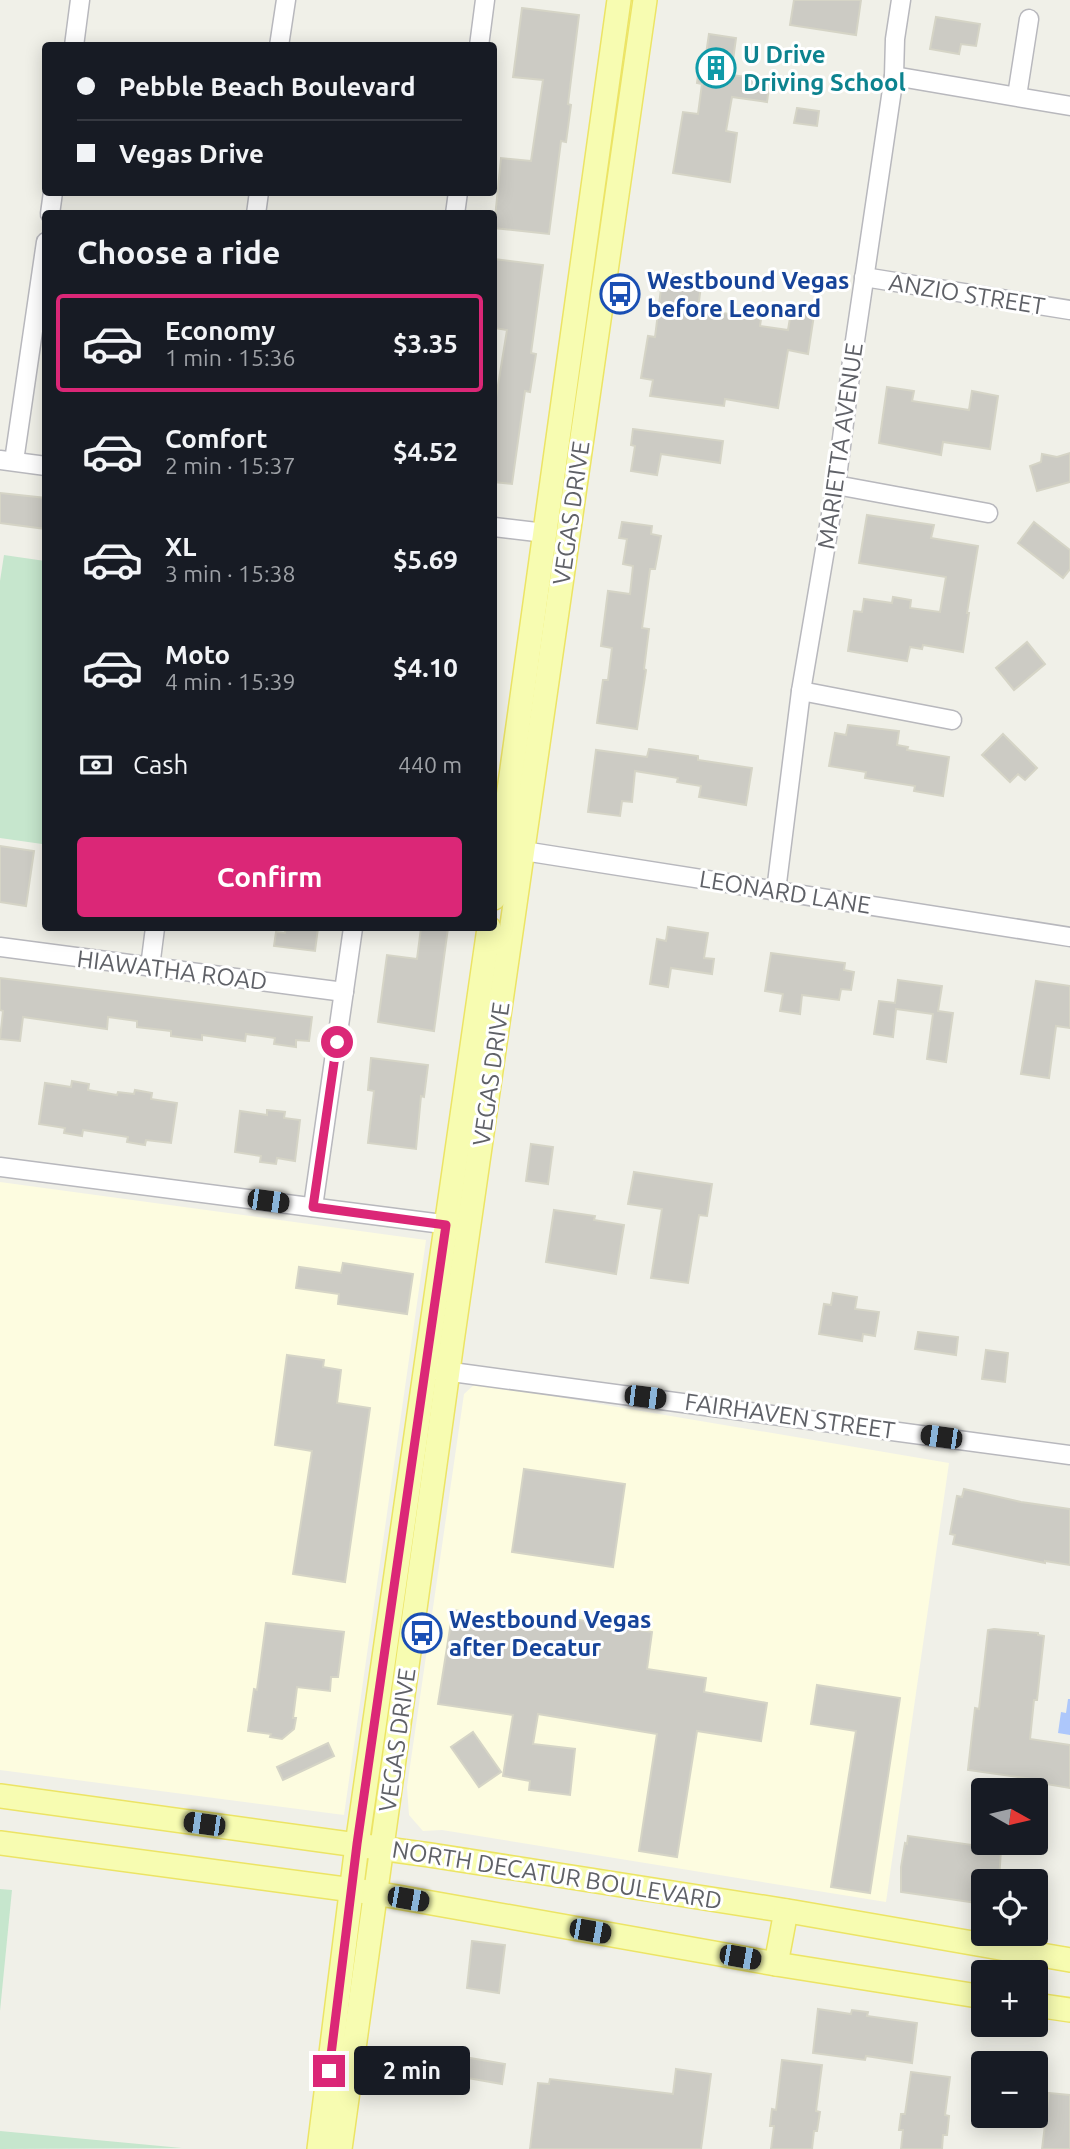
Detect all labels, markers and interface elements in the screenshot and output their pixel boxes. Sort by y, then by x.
place label: U Drive Driving School [743,41,906,96]
building icon: U Drive Driving School [695,47,737,89]
text: Pebble Beach Boulevard [119,72,416,101]
text: Vegas Drive [119,139,264,168]
text: Choose a ride [77,234,280,270]
place label: Westbound Vegas before Leonard [647,267,849,322]
street label: ANZIO STREET [887,268,1047,320]
bus stop icon: Westbound Vegas before Leonard [599,273,641,315]
icon: car [81,312,144,375]
text: Economy [165,316,275,345]
text: $3.35 [393,329,458,358]
street label: MARIETTA AVENUE [812,341,868,551]
text: 1 min · 15:36 [165,345,296,370]
icon: car [81,420,144,483]
text: Comfort [165,424,268,453]
text: $4.52 [393,437,458,466]
street label: VEGAS DRIVE [548,439,594,587]
text: 2 min · 15:37 [165,453,296,478]
icon: car [81,528,144,591]
text: XL [165,532,196,561]
text: $5.69 [393,545,458,574]
text: 3 min · 15:38 [165,561,296,586]
icon: car [81,636,144,699]
text: Moto [165,640,230,669]
text: $4.10 [393,653,458,682]
text: 4 min · 15:39 [165,669,296,694]
icon: cash [77,746,115,784]
text: Cash [133,750,188,779]
text: 440 m [398,752,462,777]
button: Confirm [77,837,462,917]
street label: LEONARD LANE [697,865,873,919]
street label: HIAWATHA ROAD [75,945,269,995]
street label: VEGAS DRIVE [468,1000,514,1148]
route start [321,1026,353,1058]
car [246,1188,291,1214]
car [623,1384,668,1410]
street label: FAIRHAVEN STREET [683,1388,897,1444]
car [919,1424,964,1450]
place label: Westbound Vegas after Decatur [449,1606,651,1661]
bus stop icon: Westbound Vegas after Decatur [401,1612,443,1654]
street label: VEGAS DRIVE [374,1666,420,1814]
north arrow [971,1778,1048,1855]
map controls [971,1778,1048,2128]
car [182,1811,227,1837]
street label: NORTH DECATUR BOULEVARD [390,1836,724,1914]
button: locate [971,1869,1048,1946]
car [386,1885,431,1913]
car [568,1917,613,1945]
car [718,1943,763,1971]
button: + [971,1960,1048,2037]
callout: 2 min [354,2046,469,2096]
button: − [971,2051,1048,2128]
route end [313,2055,345,2087]
text: 2 min [383,2058,441,2083]

